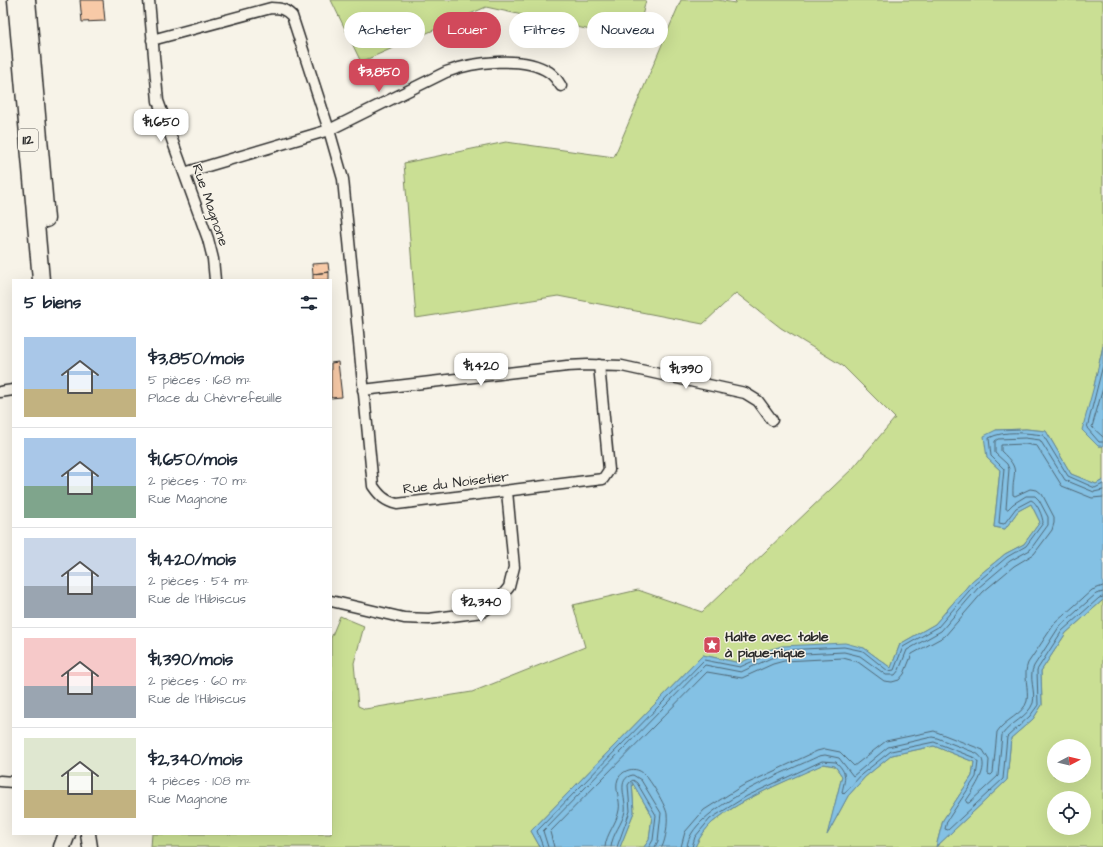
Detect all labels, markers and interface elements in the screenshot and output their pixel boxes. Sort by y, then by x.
chip: Acheter [344,12,425,48]
chip: Louer [433,12,501,48]
chip: Filtres [509,12,579,48]
chip: Nouveau [587,12,668,48]
pin: $3,850 [346,59,412,93]
text: $3,850 [358,63,400,81]
pin: $1,650 [128,109,194,143]
text: $1,650 [143,113,179,131]
road number: 112 [18,129,38,151]
street label: Rue Magnone [187,161,234,249]
text: 5 biens [24,291,81,315]
icon: filters [298,292,320,314]
text: $3,850/mois [148,347,245,371]
icon: home [56,353,104,401]
pin: $1,420 [448,353,514,387]
pin: $1,390 [653,356,719,390]
text: $1,420 [463,357,499,375]
text: $1,390 [669,360,703,378]
text: 5 pièces · 168 m² [148,371,251,389]
text: Place du Chèvrefeuille [148,389,282,407]
text: $1,650/mois [148,448,238,472]
icon: home [56,454,104,502]
street label: Rue du Noisetier [402,467,510,499]
text: 2 pièces · 70 m² [148,472,247,490]
text: Rue Magnone [148,490,228,508]
text: $1,420/mois [148,548,236,572]
icon: home [56,554,104,602]
text: 2 pièces · 54 m² [148,572,249,590]
pin: $2,340 [448,589,514,623]
text: Rue de l'Hibiscus [148,590,246,608]
text: $2,340 [461,593,501,611]
place label: Halte avec table à pique-nique [724,627,829,663]
place icon: Halte avec table à pique-nique [702,635,722,655]
text: $1,390/mois [148,648,233,672]
icon: home [56,654,104,702]
text: 2 pièces · 60 m² [148,672,247,690]
text: Rue de l'Hibiscus [148,690,246,708]
north arrow [1047,739,1091,783]
map controls [1047,739,1091,835]
text: $2,340/mois [148,748,243,772]
icon: home [56,754,104,802]
text: 4 pièces · 108 m² [148,772,251,790]
text: Rue Magnone [148,790,228,808]
button: locate [1047,791,1091,835]

